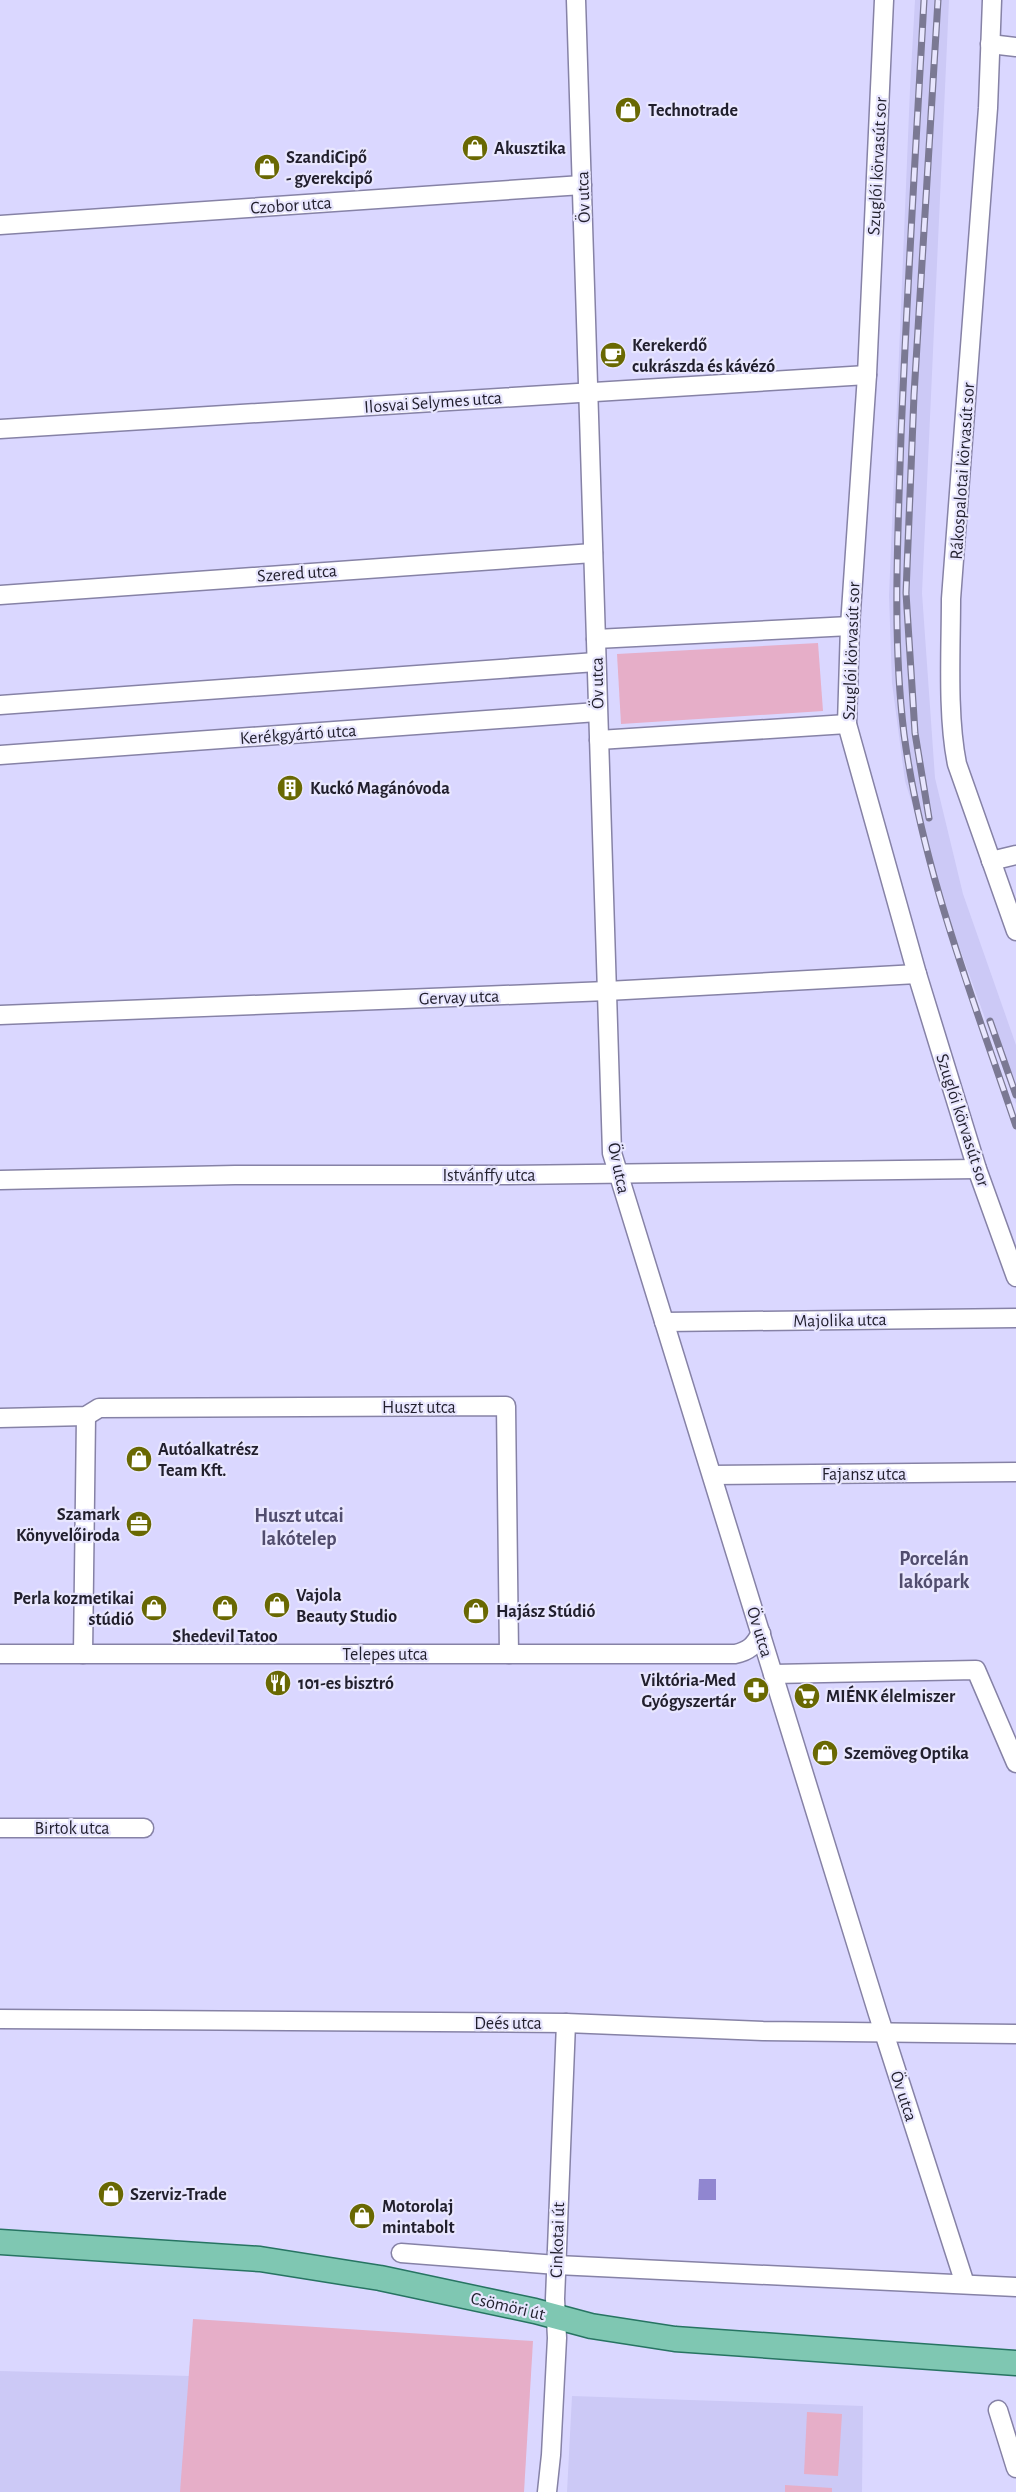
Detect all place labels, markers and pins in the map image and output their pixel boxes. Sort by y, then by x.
shop icon: Technotrade [613,95,643,125]
place label: Technotrade [648,102,738,120]
shop icon: Akusztika [460,133,490,163]
place label: Akusztika [494,140,566,158]
place label: SzandiCipő - gyerekcipő [286,149,373,188]
shop icon: SzandiCipő - gyerekcipő [252,152,282,182]
place label: Kerekerdő cukrászda és kávézó [632,337,775,376]
cafe icon: Kerekerdő cukrászda és kávézó [598,340,628,370]
building icon: Kuckó Magánóvoda [275,773,305,803]
place label: Kuckó Magánóvoda [310,780,450,798]
place label: Autóalkatrész Team Kft. [158,1441,259,1480]
shop icon: Autóalkatrész Team Kft. [124,1444,154,1474]
place label: Szamark Könyvelőiroda [16,1506,120,1545]
office icon: Szamark Könyvelőiroda [124,1509,154,1539]
place label: Vajola Beauty Studio [296,1587,397,1626]
place label: Perla kozmetikai stúdió [13,1590,134,1629]
shop icon: Vajola Beauty Studio [262,1590,292,1620]
shop icon: Perla kozmetikai stúdió [139,1593,169,1623]
shop icon: Shedevil Tatoo [210,1593,240,1623]
shop icon: Hajász Stúdió [461,1596,491,1626]
place label: Hajász Stúdió [496,1603,596,1621]
place label: Shedevil Tatoo [172,1628,278,1646]
restaurant icon: 101-es bisztró [263,1668,293,1698]
place label: Viktória-Med Gyógyszertár [641,1672,737,1711]
place label: 101-es bisztró [298,1675,394,1693]
pharmacy icon: Viktória-Med Gyógyszertár [741,1675,771,1705]
supermarket icon: MIÉNK élelmiszer [792,1681,822,1711]
place label: MIÉNK élelmiszer [826,1685,956,1706]
shop icon: Szemöveg Optika [810,1738,840,1768]
place label: Szemöveg Optika [844,1745,969,1763]
shop icon: Szerviz-Trade [96,2179,126,2209]
place label: Szerviz-Trade [130,2186,227,2204]
place label: Motorolaj mintabolt [382,2198,455,2237]
shop icon: Motorolaj mintabolt [347,2201,377,2231]

